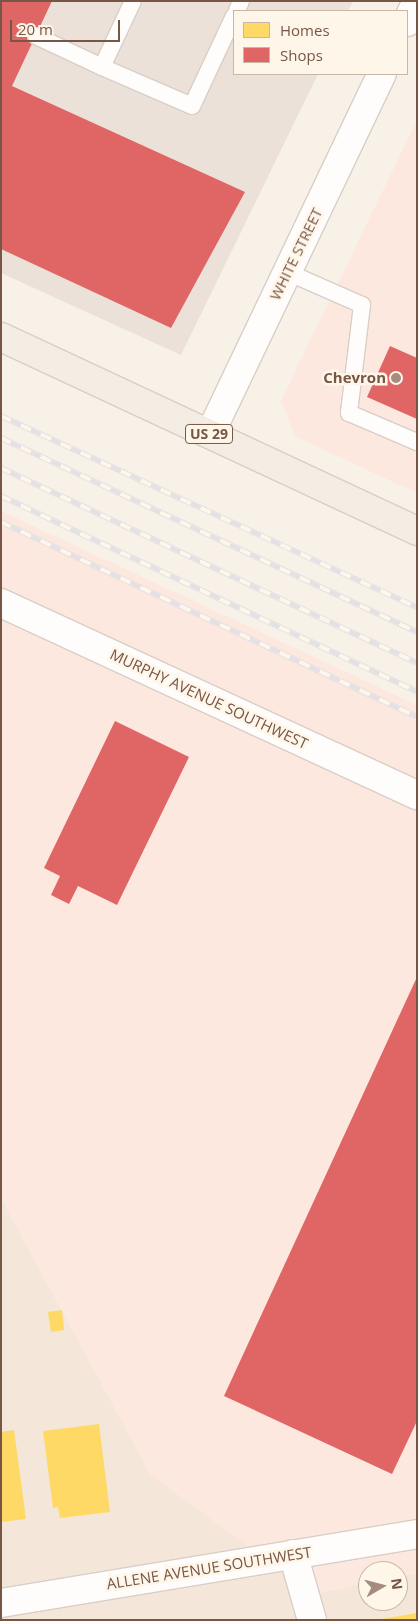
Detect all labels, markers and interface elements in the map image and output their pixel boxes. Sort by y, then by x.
scale bar [12,10,122,42]
legend [233,10,408,75]
text: 20 m [18,19,53,39]
text: Homes [280,20,330,40]
text: Shops [280,45,323,65]
street label: WHITE STREET [266,205,326,303]
place label: Chevron [323,369,386,387]
marker: Chevron [390,372,402,384]
road number: US 29 [184,422,234,446]
street label: MURPHY AVENUE SOUTHWEST [107,645,311,753]
street label: ALLENE AVENUE SOUTHWEST [105,1543,313,1593]
north arrow [358,1561,408,1611]
text: N [387,1577,408,1591]

